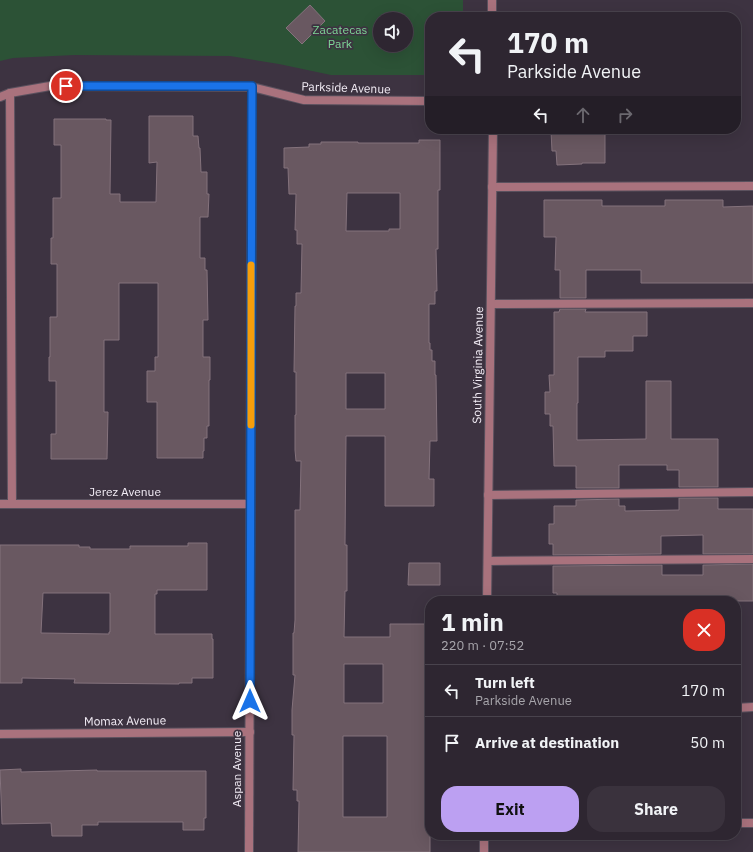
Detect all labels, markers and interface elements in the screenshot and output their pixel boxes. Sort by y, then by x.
map controls [373,12,413,52]
button: sound [373,12,413,52]
park label: Zacatecas Park [313,22,368,51]
text: 170 m [507,24,589,61]
icon: left [441,28,493,80]
text: Parkside Avenue [507,60,641,83]
pin [49,69,83,103]
icon: arrive [55,75,77,97]
street label: Parkside Avenue [301,78,391,97]
icon: left [530,104,552,126]
icon: ahead [572,104,594,126]
icon: right [614,104,636,126]
street label: South Virginia Avenue [469,306,486,424]
street label: Jerez Avenue [89,484,161,499]
text: 1 min [441,606,504,638]
button: close [683,609,725,651]
text: 220 m · 07:52 [441,637,524,654]
text: Turn left [475,673,535,692]
position arrow [229,680,271,722]
icon: left [441,680,463,702]
text: 170 m [681,681,725,700]
text: Parkside Avenue [475,692,572,709]
street label: Momax Avenue [84,712,167,729]
street label: Aspan Avenue [229,730,244,807]
icon: arrive [441,732,463,754]
text: Arrive at destination [475,733,619,752]
text: 50 m [690,733,725,752]
button: Exit [441,786,579,832]
button: Share [587,786,725,832]

